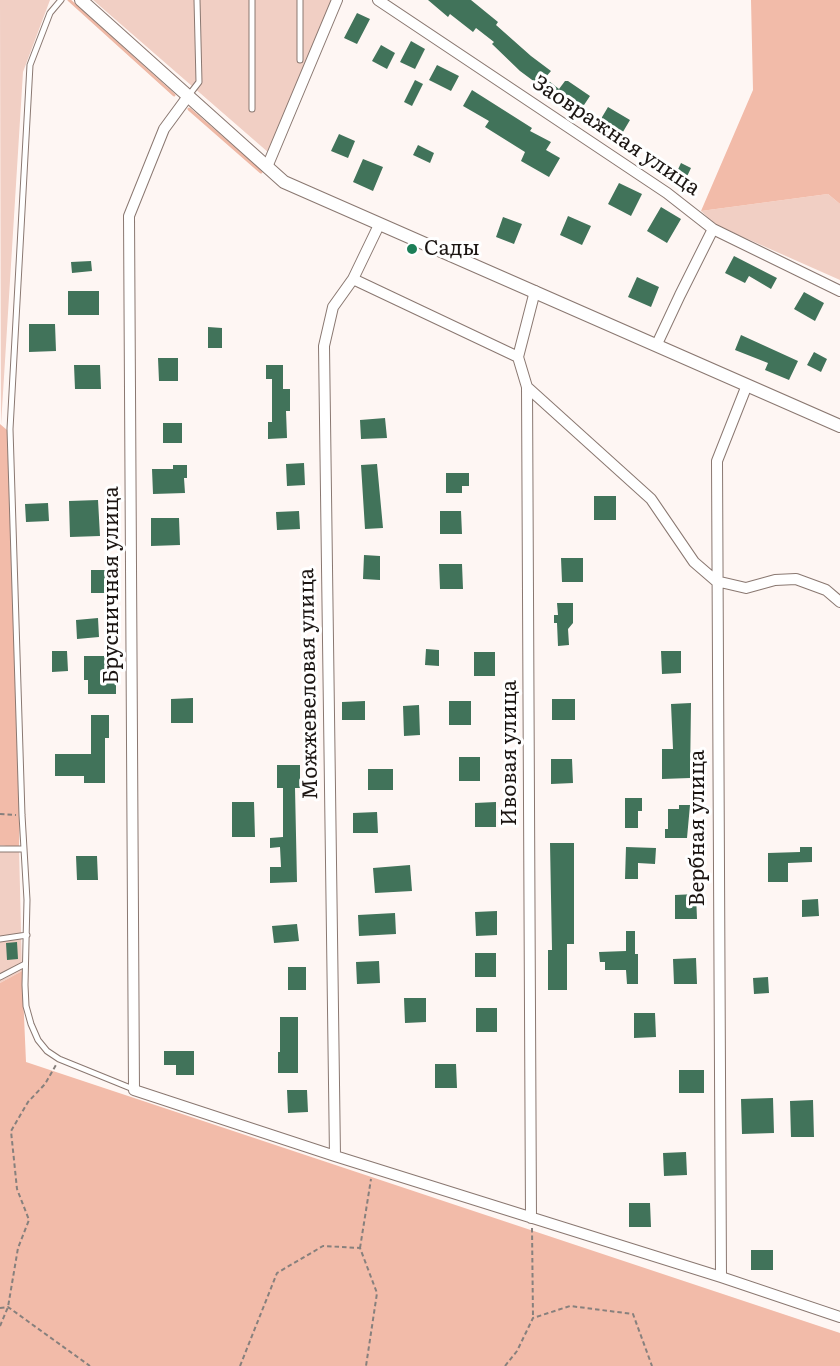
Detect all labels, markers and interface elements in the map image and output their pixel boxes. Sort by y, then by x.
street label: Заовражная улица [527,71,705,201]
place label: Сады [424,236,480,262]
marker: Сады [405,242,419,256]
street label: Брусничная улица [99,486,125,684]
street label: Можжевеловая улица [294,568,324,800]
street label: Ивовая улица [497,680,523,826]
street label: Вербная улица [685,750,711,906]

